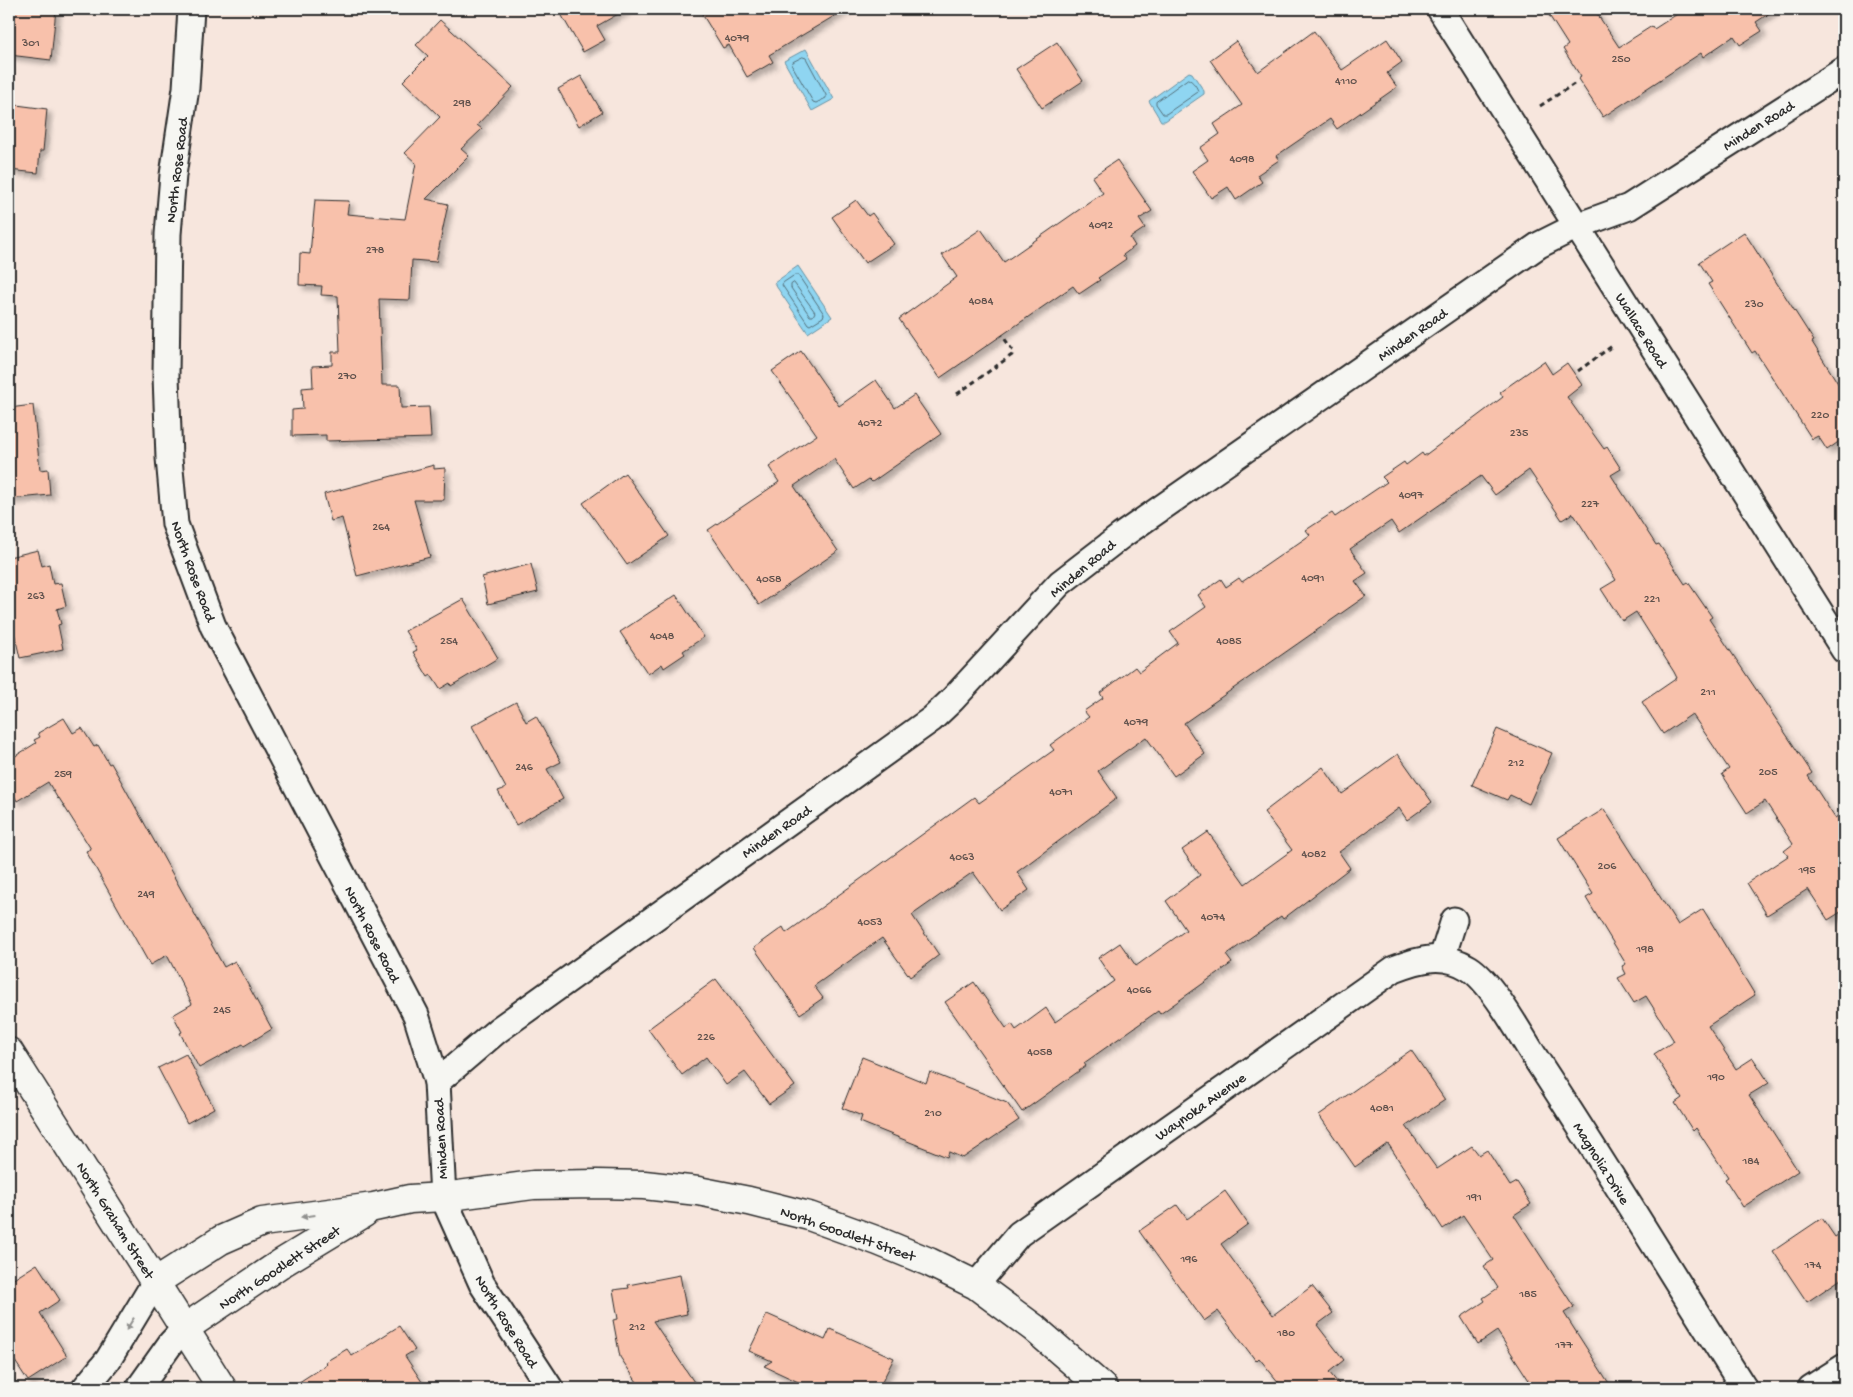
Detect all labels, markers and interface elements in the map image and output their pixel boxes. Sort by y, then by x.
house number: 4079 [725,32,749,46]
house number: 301 [21,37,40,51]
house number: 250 [1611,53,1631,67]
house number: 4110 [1335,75,1357,89]
house number: 298 [453,97,472,111]
street label: Minden Road [1720,97,1799,156]
street label: North Rose Road [163,115,194,224]
house number: 4098 [1229,153,1255,167]
house number: 4092 [1089,219,1113,233]
house number: 278 [366,244,385,258]
street label: Wallace Road [1610,290,1671,373]
house number: 4084 [969,295,994,309]
house number: 230 [1745,298,1764,312]
street label: Minden Road [1375,304,1452,366]
house number: 270 [338,370,357,384]
house number: 220 [1811,409,1829,423]
house number: 4072 [858,417,882,431]
house number: 235 [1510,427,1528,441]
house number: 4097 [1399,489,1424,503]
house number: 227 [1581,498,1600,512]
street label: North Rose Road [166,519,219,626]
house number: 264 [372,521,390,535]
street label: Minden Road [1047,536,1121,602]
house number: 4091 [1301,572,1325,586]
house number: 4058 [756,573,782,587]
house number: 263 [27,590,45,604]
house number: 221 [1644,593,1660,607]
house number: 4048 [650,630,675,644]
house number: 254 [440,635,458,649]
house number: 4085 [1216,635,1242,649]
house number: 211 [1700,686,1716,700]
house number: 4079 [1124,716,1148,730]
house number: 212 [1508,757,1524,771]
house number: 246 [515,761,534,775]
house number: 205 [1758,766,1778,780]
house number: 259 [54,768,72,782]
house number: 4071 [1049,786,1073,800]
street label: Minden Road [739,801,816,863]
house number: 4082 [1302,848,1327,862]
house number: 4063 [950,851,974,865]
house number: 206 [1598,860,1617,874]
house number: 195 [1797,864,1816,878]
street label: North Rose Road [339,884,404,987]
house number: 249 [137,888,155,902]
house number: 4074 [1201,911,1226,925]
house number: 4053 [857,916,883,930]
house number: 198 [1635,943,1654,957]
house number: 4066 [1127,984,1152,998]
house number: 245 [213,1004,231,1018]
house number: 226 [697,1031,716,1045]
house number: 4058 [1027,1046,1053,1060]
street label: Waynoka Avenue [1152,1069,1250,1146]
house number: 190 [1706,1071,1725,1085]
street label: Minden Road [431,1097,453,1180]
house number: 4081 [1370,1102,1394,1116]
house number: 210 [924,1107,942,1121]
street label: Magnolia Drive [1568,1120,1633,1209]
house number: 184 [1741,1155,1760,1169]
street label: North Graham Street [71,1159,159,1284]
house number: 191 [1465,1191,1482,1205]
street label: North Goodlett Street [778,1203,919,1267]
one-way arrow [300,1212,316,1220]
street label: North Goodlett Street [216,1222,346,1315]
house number: 196 [1180,1253,1198,1267]
house number: 174 [1804,1259,1822,1273]
street label: North Rose Road [470,1272,542,1373]
house number: 185 [1518,1288,1537,1302]
one-way arrow [125,1317,134,1330]
house number: 212 [629,1321,645,1335]
house number: 180 [1276,1327,1295,1341]
house number: 177 [1554,1339,1573,1353]

